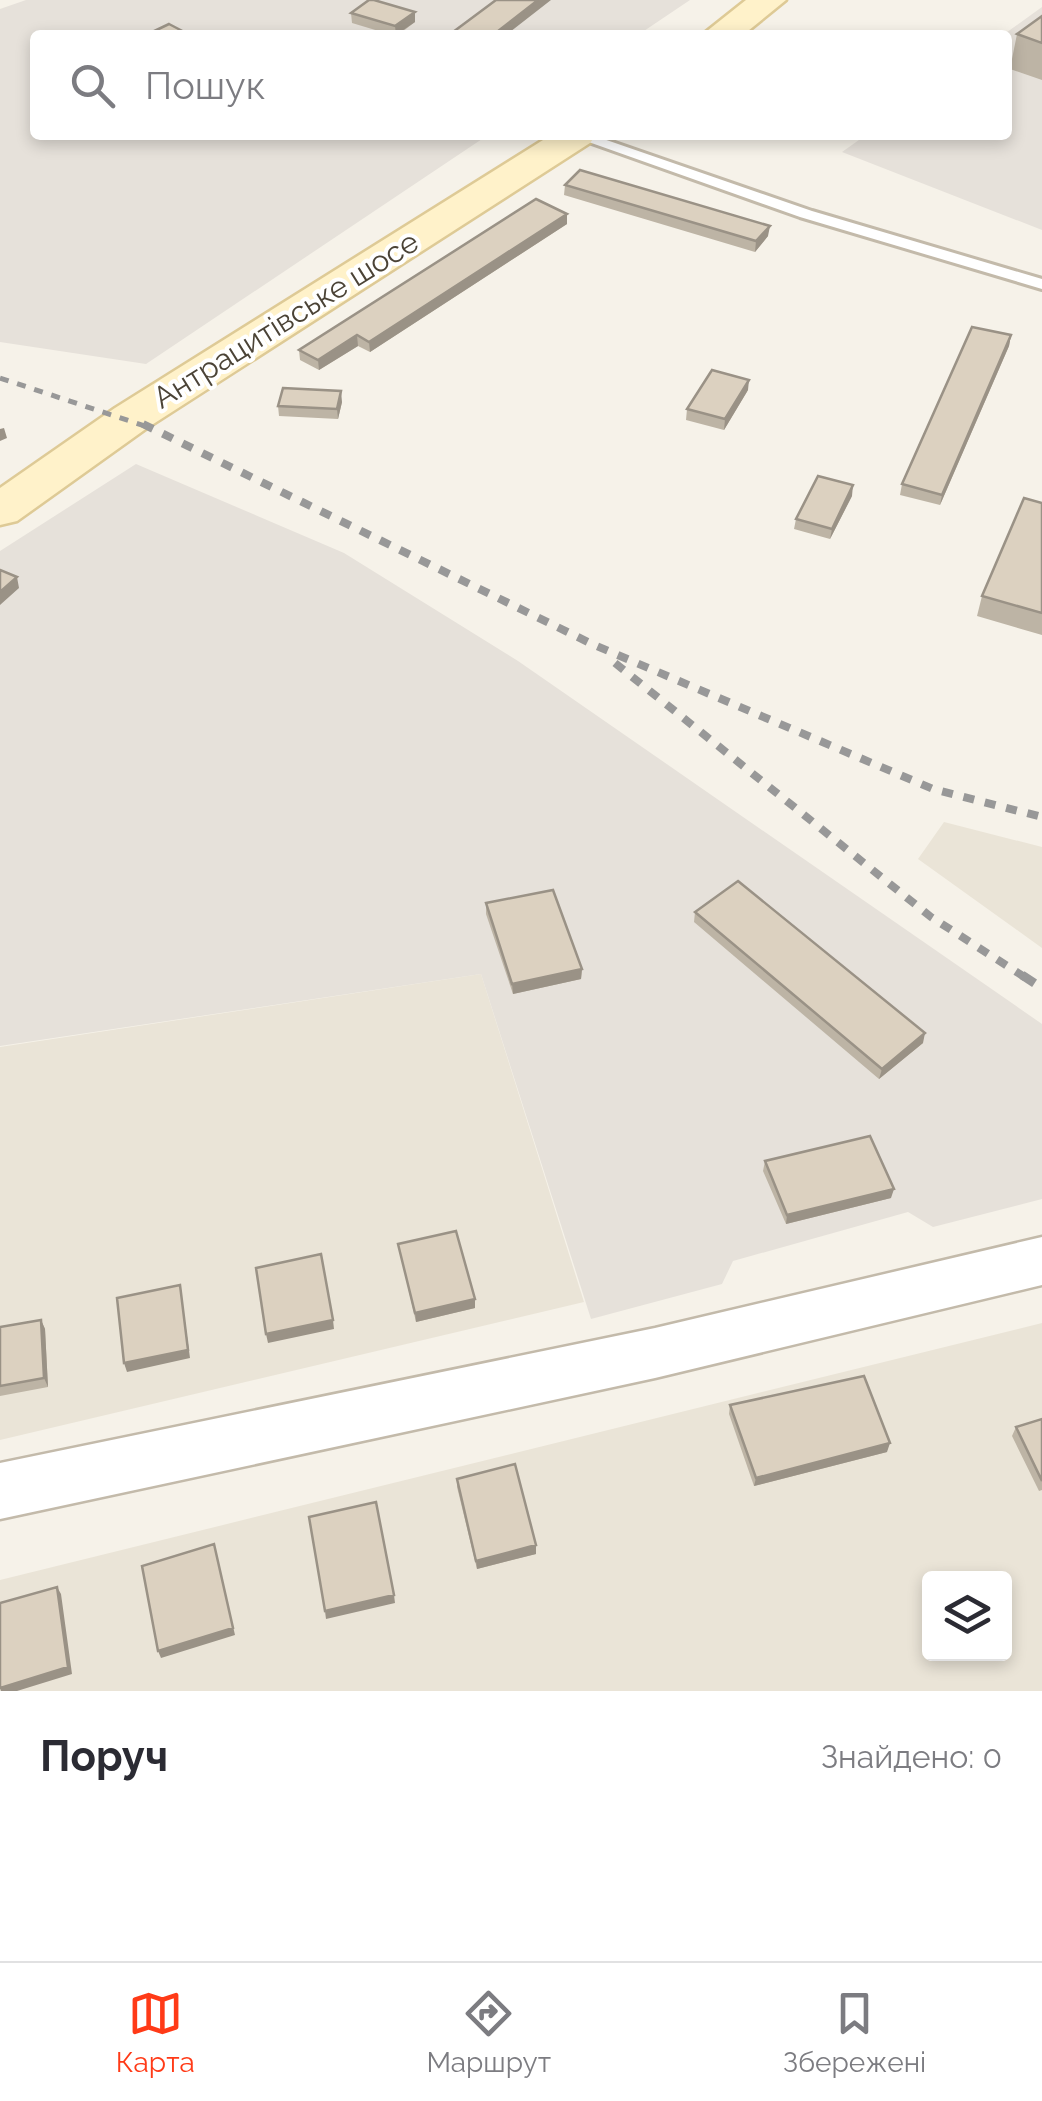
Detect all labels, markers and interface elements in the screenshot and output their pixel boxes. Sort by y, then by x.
search box [30,30,1012,140]
icon: search [65,58,120,113]
text: Пошук [145,63,265,108]
street label: Антрацитівське шосе [147,224,425,415]
map controls [922,1571,1012,1661]
button: layers [922,1571,1012,1661]
text: Поруч [40,1732,168,1781]
text: Знайдено: 0 [821,1738,1002,1775]
tab: Карта [116,1986,195,2079]
tab: Маршрут [426,1986,551,2079]
tab: Збережені [783,1986,926,2079]

